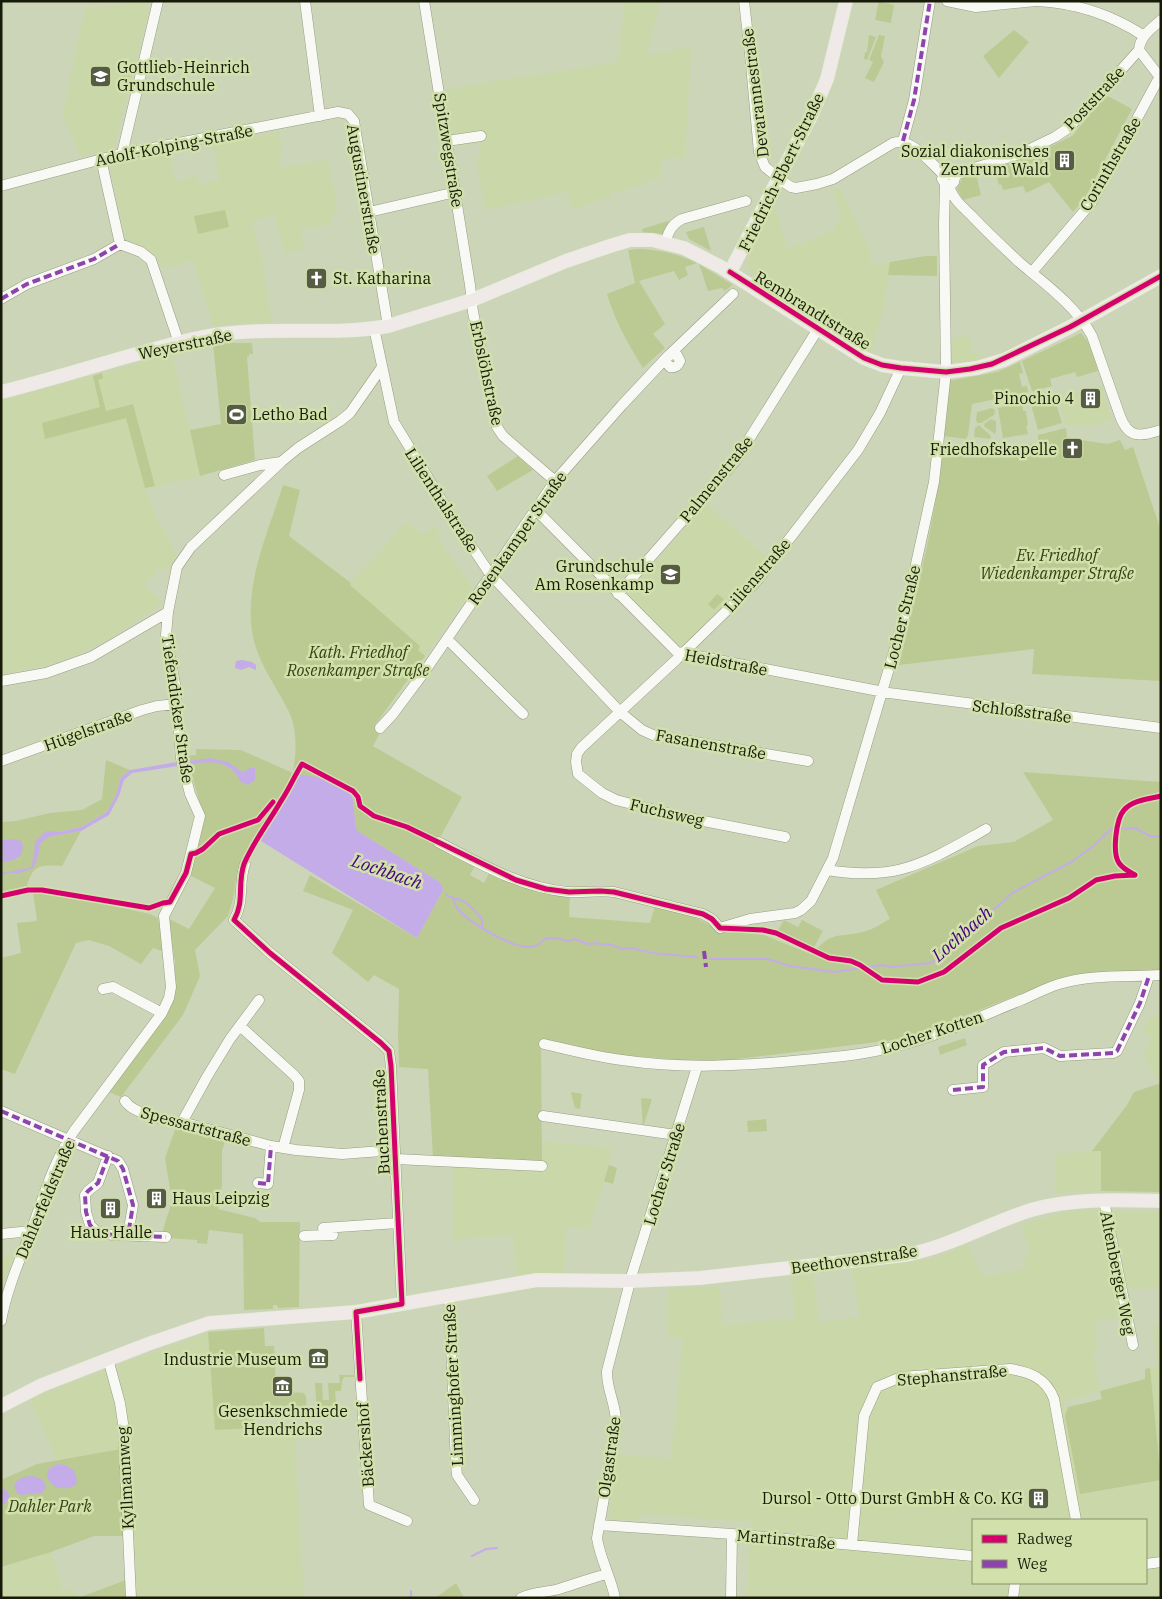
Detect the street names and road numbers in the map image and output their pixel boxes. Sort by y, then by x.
street label: Devarannestraße [737,27,773,159]
street label: Poststraße [1059,62,1129,134]
street label: Friedrich-Ebert-Straße [734,90,828,254]
street label: Spitzwegstraße [430,91,468,209]
street label: Corinthstraße [1075,113,1145,215]
street label: Adolf-Kolping-Straße [94,120,254,170]
street label: Augustinerstraße [343,123,385,255]
street label: Rembrandtstraße [751,266,875,354]
street label: Erbslöhstraße [466,319,508,427]
street label: Weyerstraße [136,324,234,364]
street label: Palmenstraße [675,432,757,526]
street label: Lilienthalstraße [401,444,483,556]
street label: Rosenkamper Straße [463,467,571,609]
street label: Lilienstraße [720,534,794,616]
street label: Locher Straße [879,563,925,671]
street label: Tiefendicker Straße [158,634,198,784]
street label: Heidstraße [683,644,769,680]
street label: Schloßstraße [971,695,1073,727]
street label: Hügelstraße [41,705,135,755]
street label: Fasanenstraße [654,724,768,764]
street label: Fuchsweg [628,794,706,830]
street label: Locher Kotten [878,1006,986,1058]
street label: Buchenstraße [368,1069,394,1175]
street label: Spessartstraße [139,1102,253,1150]
street label: Locher Straße [639,1120,689,1228]
street label: Dahlerfeldstraße [11,1137,79,1261]
street label: Altenberger Weg [1096,1209,1140,1337]
street label: Beethovenstraße [789,1240,919,1278]
street label: Limminghofer Straße [439,1303,467,1467]
street label: Stephanstraße [896,1360,1008,1390]
street label: Bäckershof [352,1401,378,1488]
street label: Olgastraße [593,1415,625,1499]
street label: Kyllmannweg [112,1426,138,1530]
street label: Martinstraße [736,1525,836,1553]

